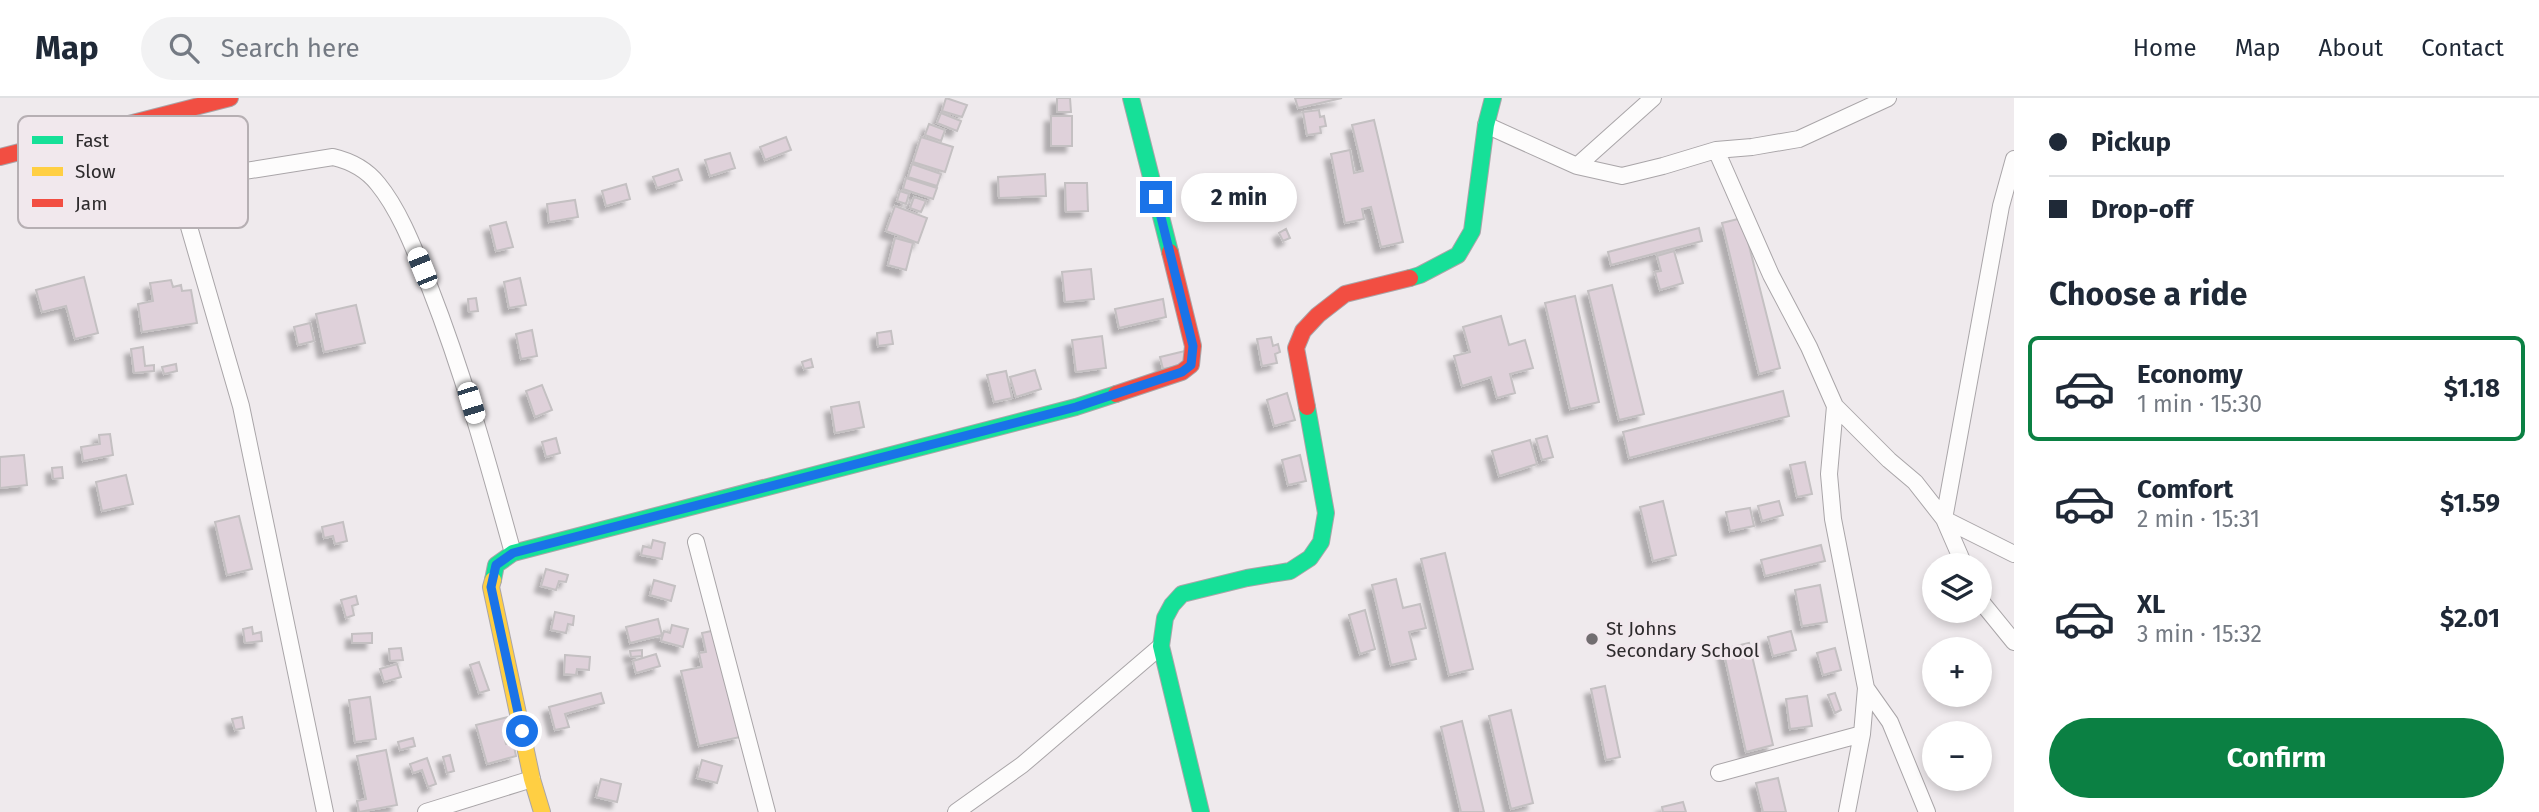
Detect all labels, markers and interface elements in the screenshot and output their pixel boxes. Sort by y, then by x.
search box [141,17,631,80]
text: Map [35,28,99,68]
icon: search [165,29,203,67]
text: Search here [221,33,360,64]
text: Home [2133,34,2197,62]
text: Map [2235,34,2281,62]
text: About [2319,34,2383,62]
text: Contact [2421,34,2504,62]
legend [18,116,248,228]
text: Pickup [2091,127,2171,158]
text: Fast [75,129,109,152]
text: Slow [75,160,116,183]
callout: 2 min [1180,172,1296,222]
route end [1140,181,1172,213]
text: 2 min [1211,183,1267,211]
text: Jam [75,192,107,215]
text: Drop-off [2091,194,2193,225]
car [405,245,440,291]
text: Choose a ride [2049,275,2247,313]
icon: car [2053,357,2116,420]
text: Economy [2137,359,2243,390]
text: $1.18 [2444,373,2500,404]
car [455,380,488,426]
text: 1 min · 15:30 [2137,390,2262,418]
icon: car [2053,472,2116,535]
text: Comfort [2137,474,2233,505]
text: $1.59 [2440,488,2500,519]
text: 2 min · 15:31 [2137,505,2260,533]
map controls [1922,553,1992,791]
button: layers [1922,553,1992,623]
icon: car [2053,587,2116,650]
text: XL [2137,589,2165,620]
text: $2.01 [2440,603,2500,634]
place label: St Johns Secondary School [1606,617,1760,662]
text: 3 min · 15:32 [2137,620,2262,648]
marker: St Johns Secondary School [1584,631,1600,647]
button: + [1922,637,1992,707]
route start [506,715,538,747]
button: Confirm [2049,718,2504,798]
button: − [1922,721,1992,791]

